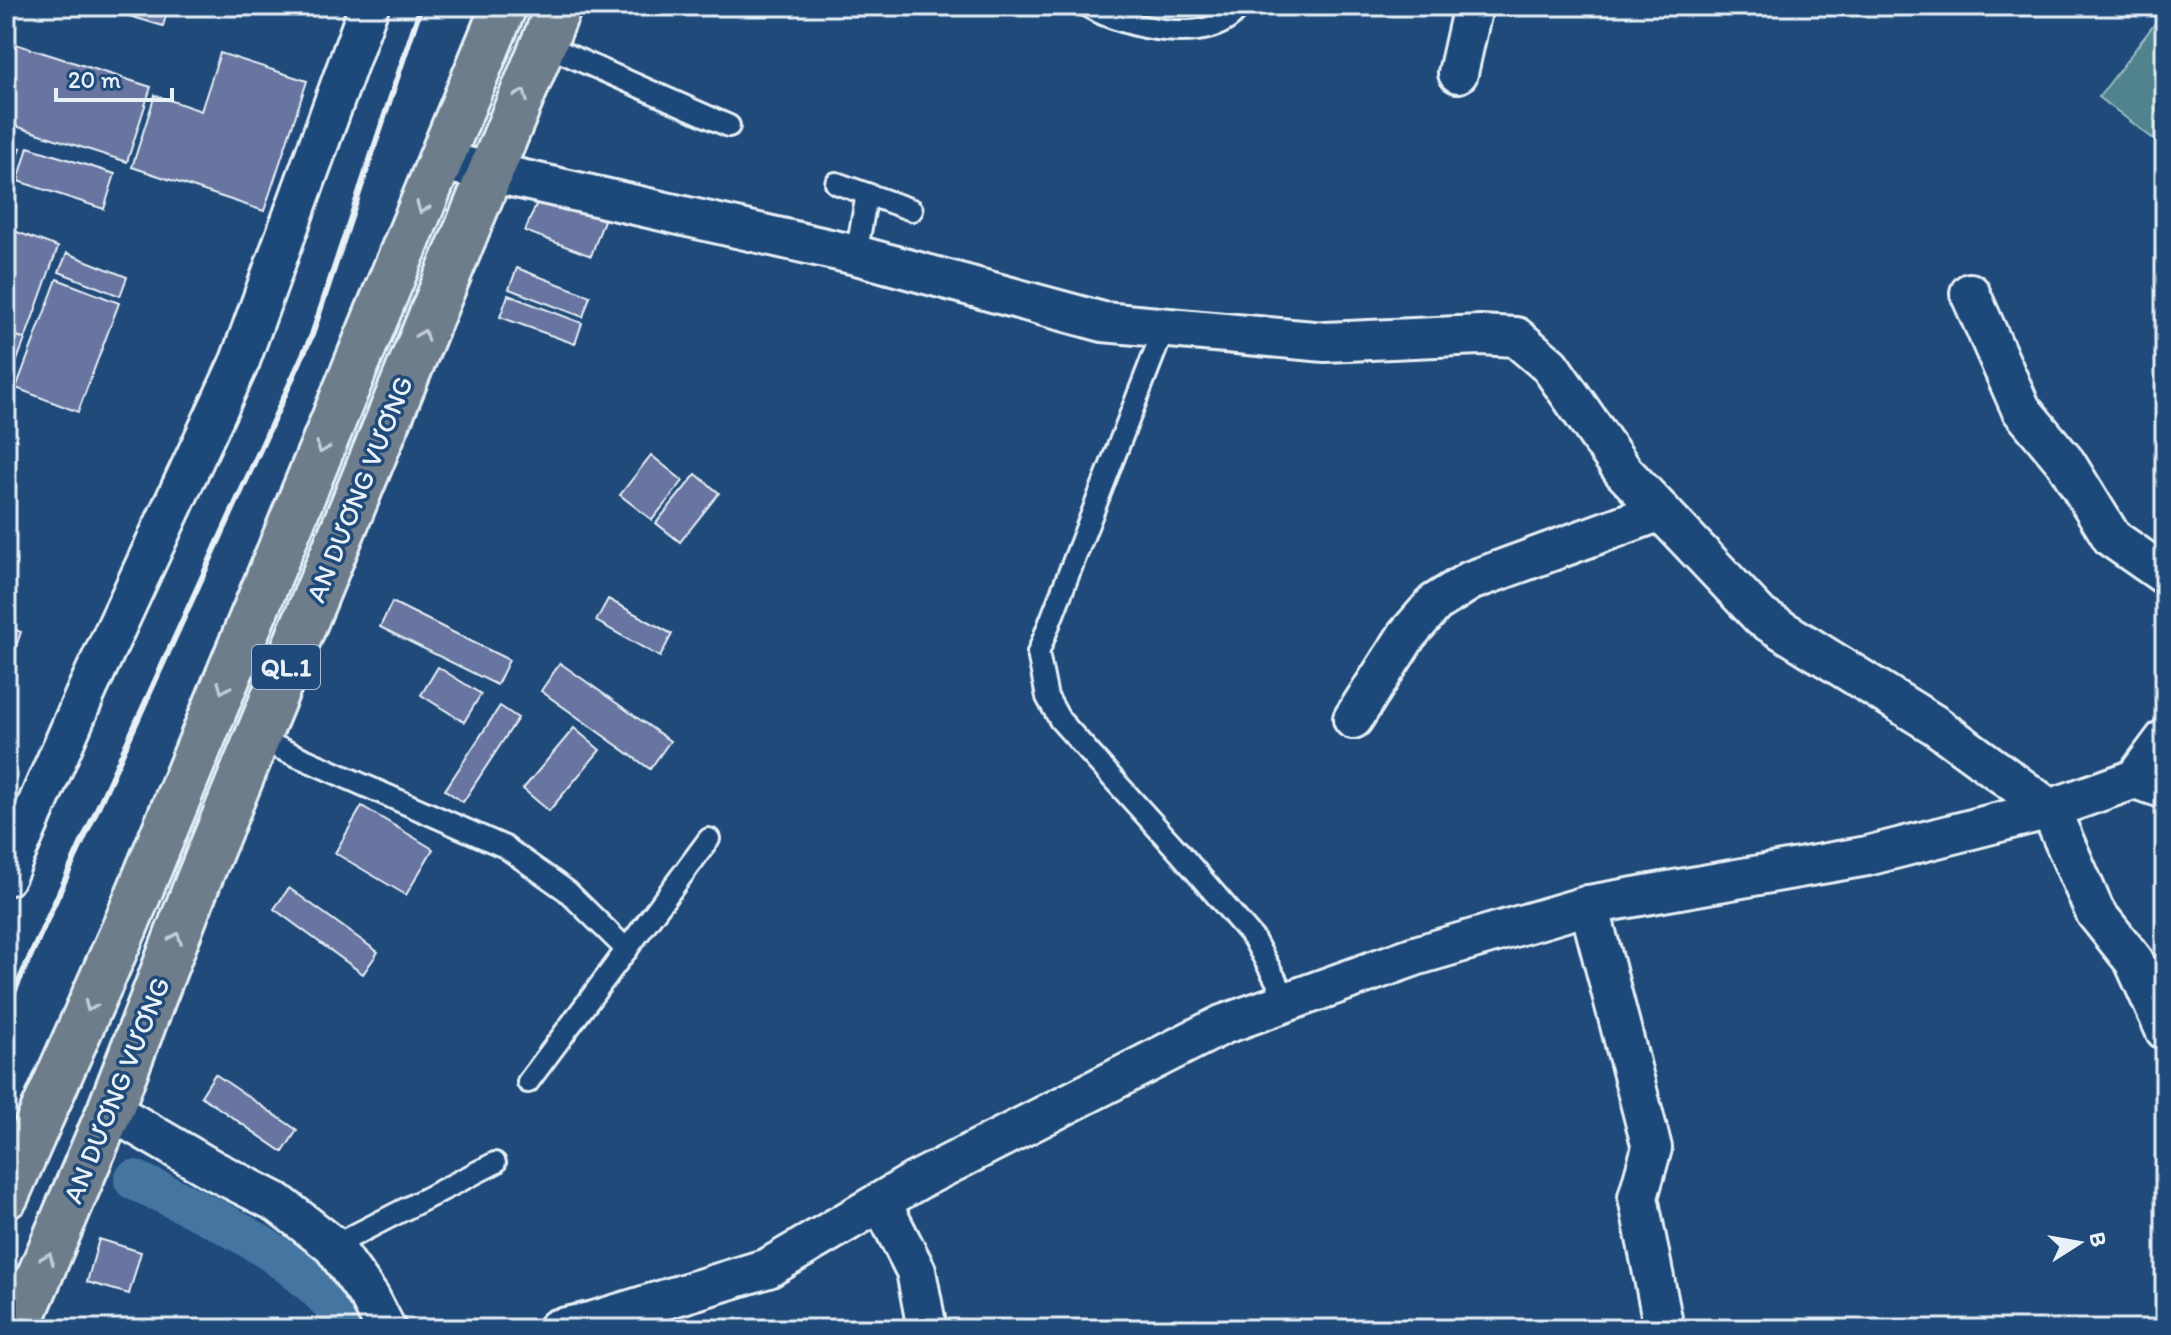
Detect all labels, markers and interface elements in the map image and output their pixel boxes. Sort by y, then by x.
scale bar [56,52,172,102]
text: 20 m [68,65,121,94]
one-way arrow [512,88,529,102]
one-way arrow [415,200,431,214]
one-way arrow [413,329,429,343]
street label: AN DƯƠNG VƯƠNG [298,371,420,607]
one-way arrow [316,440,332,454]
road number: QL.1 [252,645,320,689]
one-way arrow [217,680,233,694]
one-way arrow [166,932,183,946]
street label: AN DƯƠNG VƯƠNG [55,972,177,1208]
one-way arrow [84,997,100,1012]
north arrow [2039,1203,2119,1283]
text: B [2084,1230,2113,1249]
one-way arrow [39,1252,55,1266]

